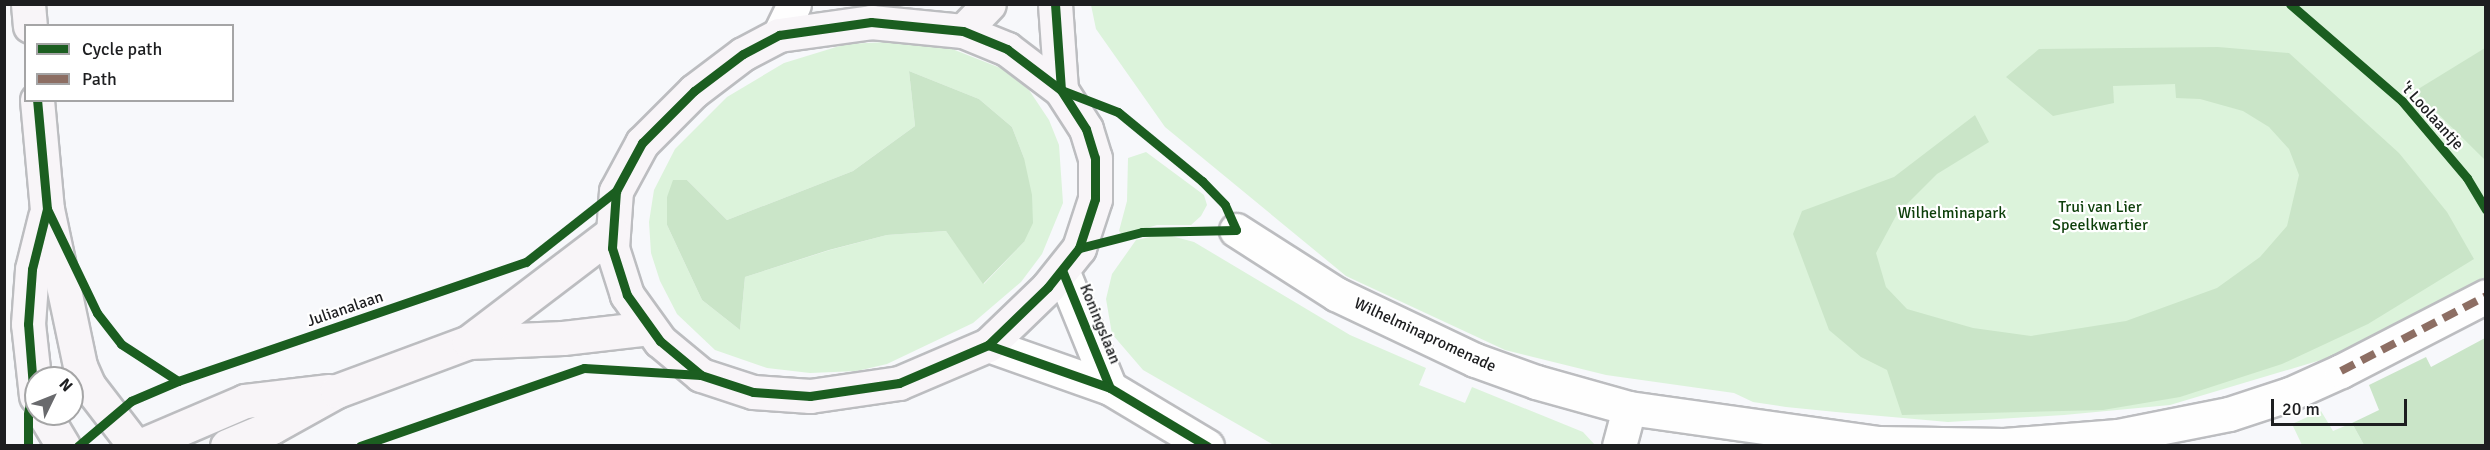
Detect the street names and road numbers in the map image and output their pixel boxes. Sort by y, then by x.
street label: 't Loolaantje [2396,78,2468,154]
street label: Koningslaan [1075,281,1125,367]
street label: Julianalaan [304,287,386,331]
street label: Wilhelminapromenade [1351,294,1499,376]

